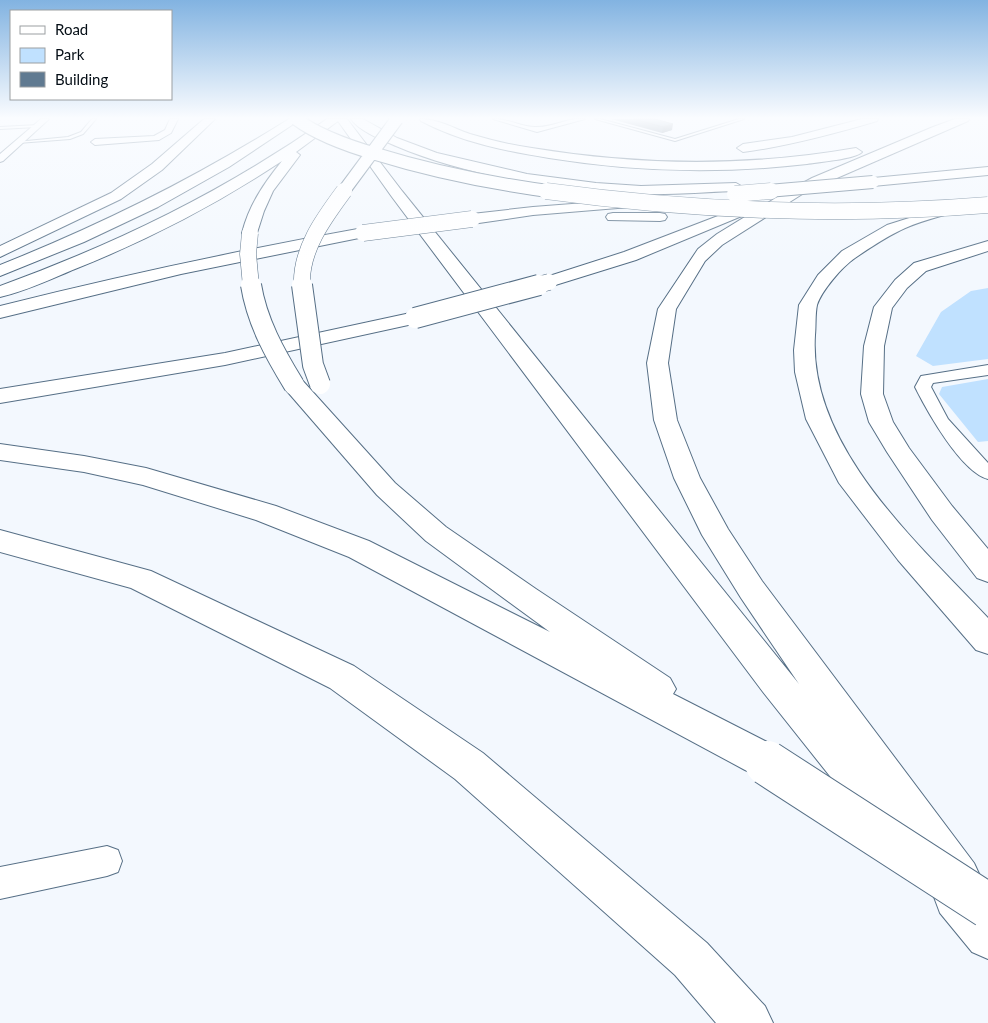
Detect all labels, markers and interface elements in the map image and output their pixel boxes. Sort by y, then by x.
legend [10,10,172,100]
text: Road [55,20,88,38]
text: Park [55,45,85,63]
text: Building [55,70,108,88]

